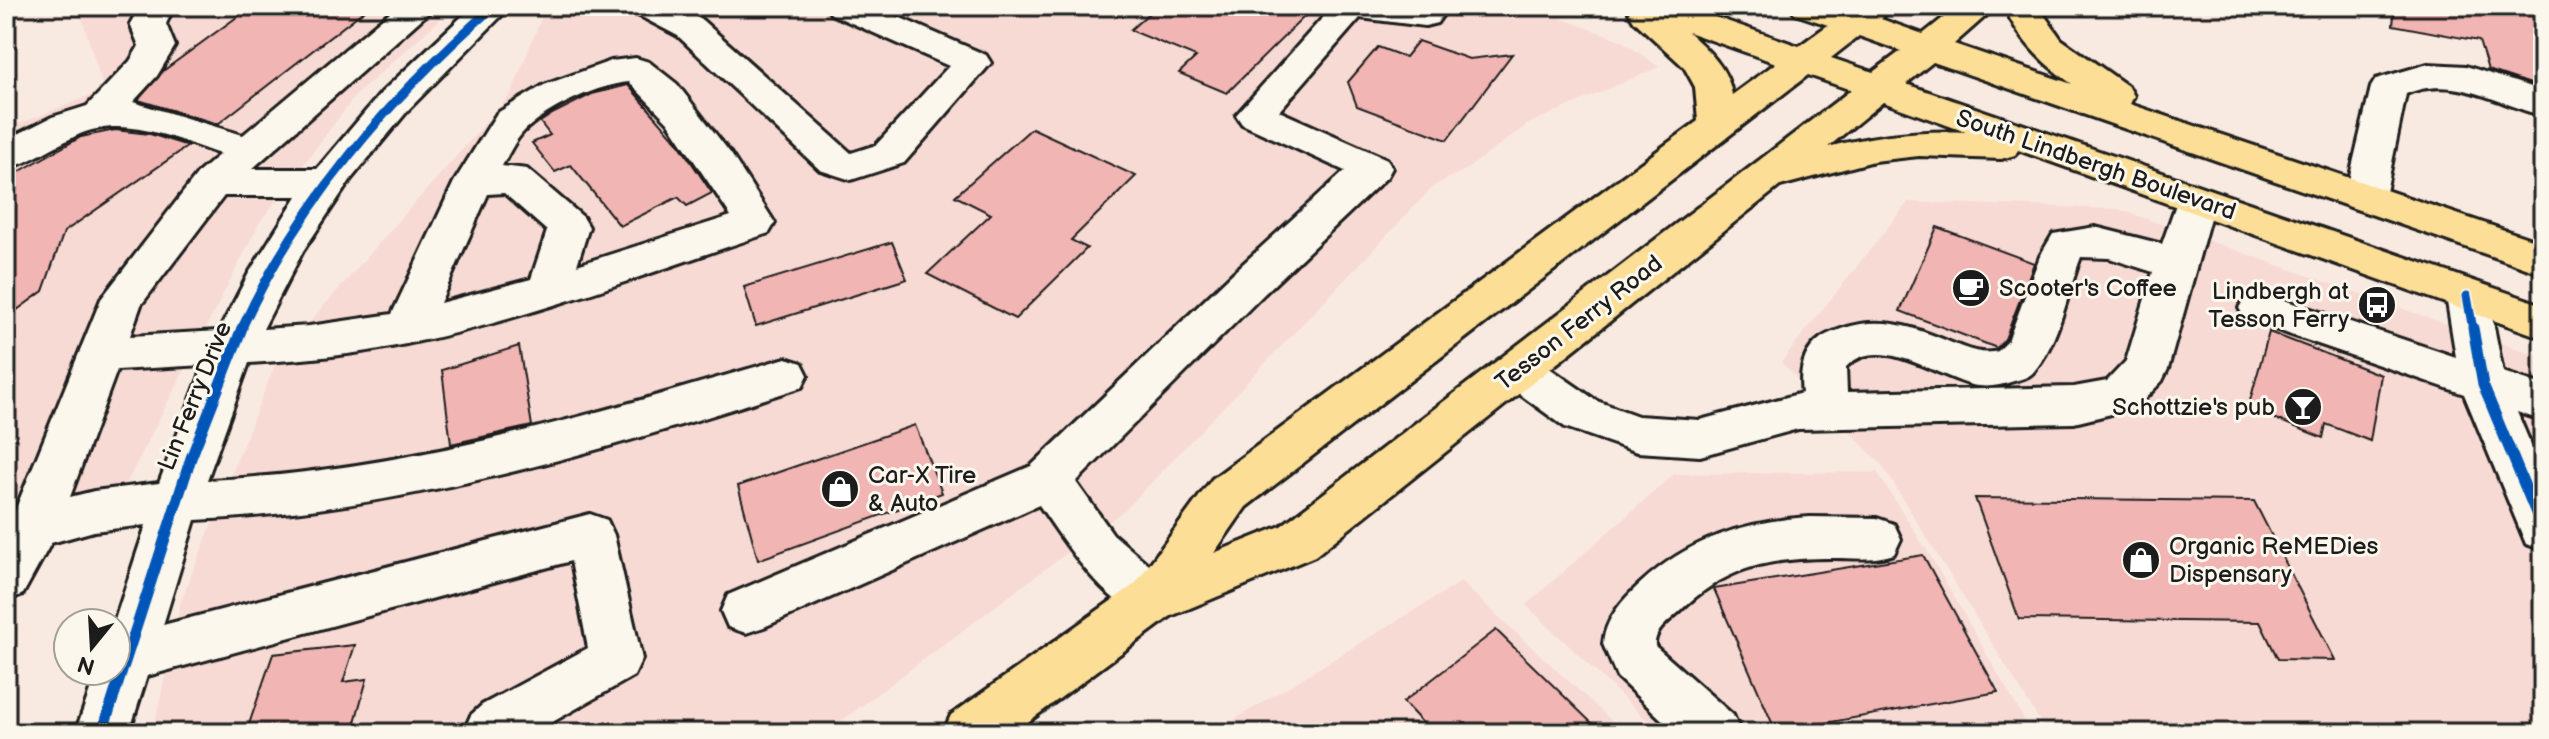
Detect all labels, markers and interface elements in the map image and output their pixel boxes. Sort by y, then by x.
street label: South Lindbergh Boulevard [1952,103,2240,227]
street label: Tesson Ferry Road [1490,249,1668,397]
cafe icon: Scooter's Coffee [1950,267,1992,309]
place label: Scooter's Coffee [1999,274,2177,303]
place label: Lindbergh at Tesson Ferry [2208,277,2350,334]
bus stop icon: Lindbergh at Tesson Ferry [2356,284,2398,326]
street label: Lin Ferry Drive [152,317,238,475]
bar icon: Schottzie's pub [2282,386,2324,428]
place label: Schottzie's pub [2112,393,2275,422]
place label: Car-X Tire & Auto [868,461,976,518]
shop icon: Car-X Tire & Auto [819,468,861,510]
place label: Organic ReMEDies Dispensary [2169,532,2379,589]
shop icon: Organic ReMEDies Dispensary [2120,539,2162,581]
north arrow [52,607,132,687]
text: N [74,649,98,680]

